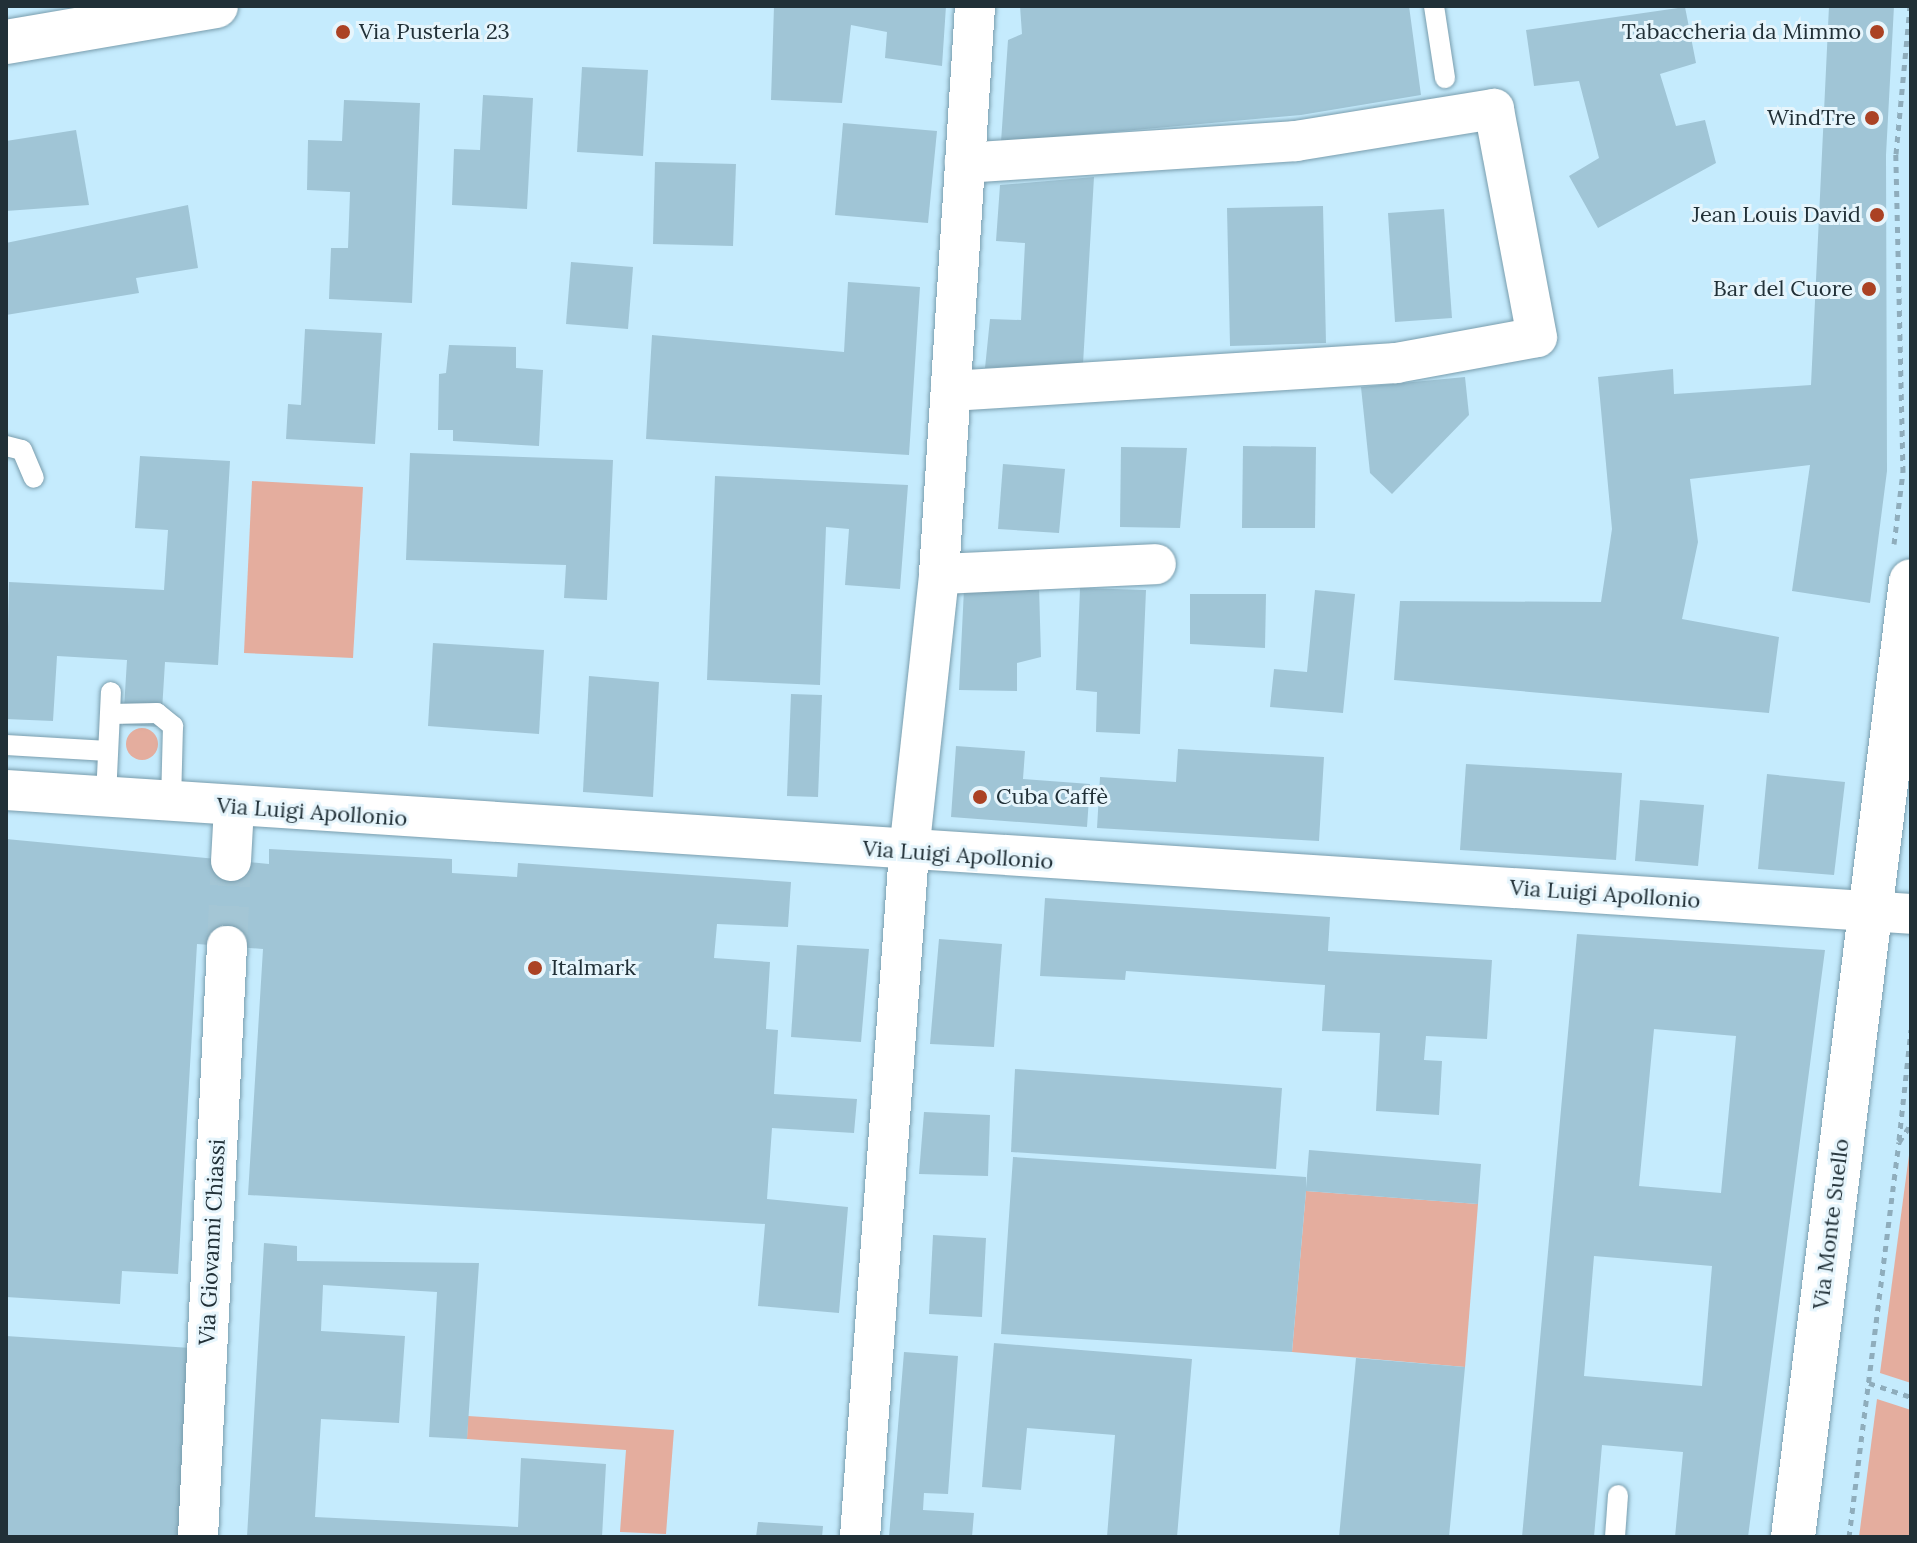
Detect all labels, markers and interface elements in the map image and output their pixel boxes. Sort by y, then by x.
place label: Via Pusterla 23 [359,19,510,45]
place label: Tabaccheria da Mimmo [1622,19,1861,45]
marker: Via Pusterla 23 [334,23,352,41]
marker: Tabaccheria da Mimmo [1868,23,1886,41]
place label: WindTre [1767,105,1856,131]
marker: WindTre [1863,109,1881,127]
place label: Jean Louis David [1692,202,1861,228]
marker: Jean Louis David [1868,206,1886,224]
place label: Bar del Cuore [1713,276,1853,302]
marker: Bar del Cuore [1860,280,1878,298]
place label: Cuba Caffè [996,784,1108,810]
marker: Cuba Caffè [971,788,989,806]
street label: Via Luigi Apollonio [216,792,408,832]
street label: Via Luigi Apollonio [862,835,1054,875]
street label: Via Luigi Apollonio [1509,874,1701,914]
place label: Italmark [551,955,636,981]
marker: Italmark [526,959,544,977]
street label: Via Monte Suello [1807,1137,1855,1311]
street label: Via Giovanni Chiassi [193,1138,231,1346]

